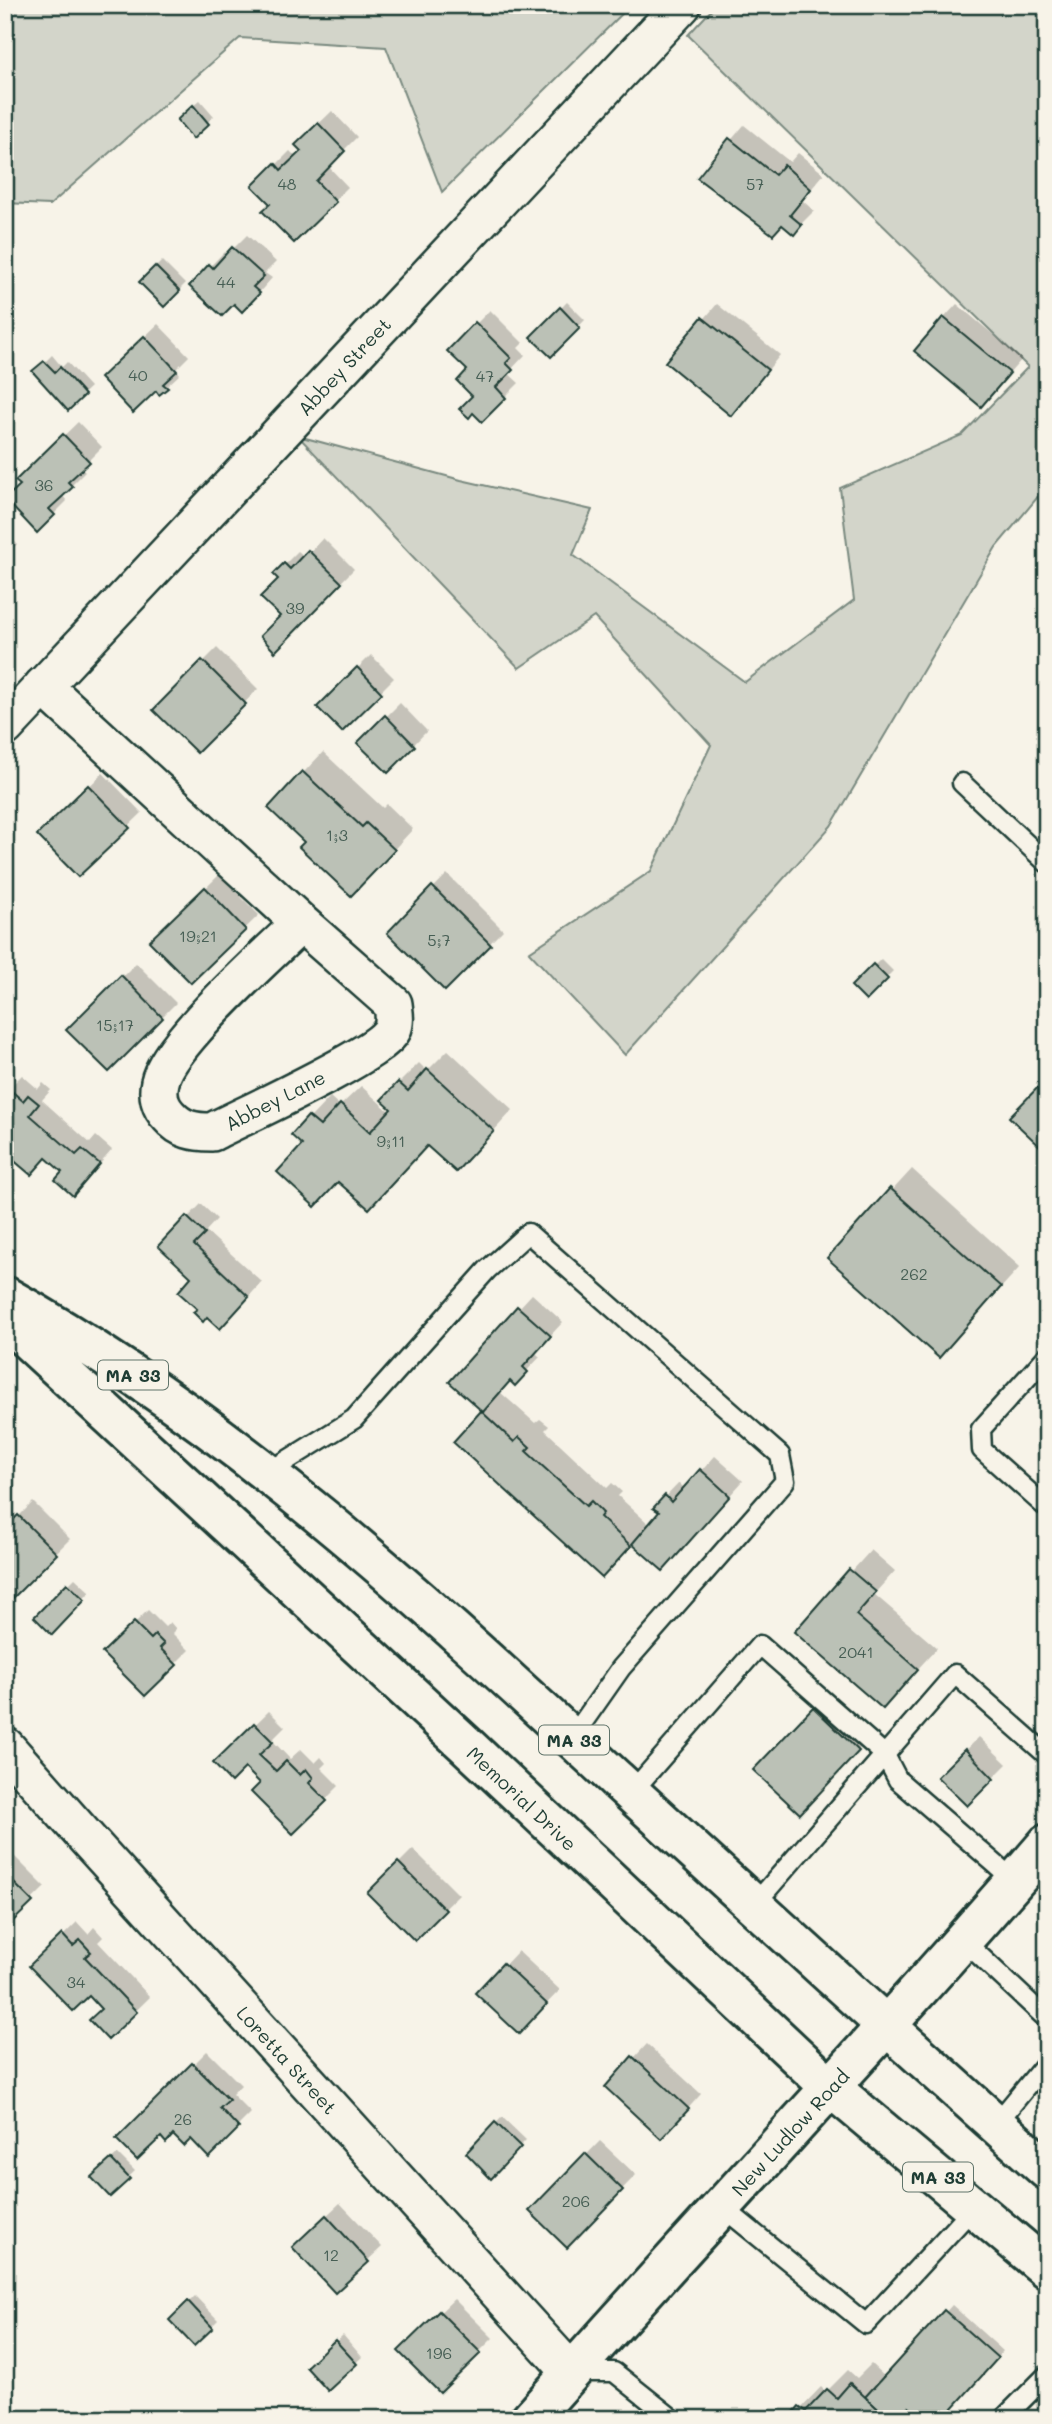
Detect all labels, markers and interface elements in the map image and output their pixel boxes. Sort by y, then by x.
house number: 48 [277,173,297,194]
house number: 57 [746,173,764,194]
house number: 44 [217,271,236,292]
street label: Abbey Street [291,312,396,420]
house number: 40 [128,364,148,385]
house number: 47 [476,365,494,386]
house number: 36 [34,474,54,495]
house number: 39 [286,597,304,618]
house number: 1;3 [326,824,348,845]
house number: 19;21 [179,925,217,946]
house number: 5;7 [427,929,451,950]
house number: 15;17 [96,1014,134,1035]
street label: Abbey Lane [221,1064,329,1136]
house number: 9;11 [376,1130,406,1151]
house number: 262 [900,1263,928,1284]
road number: MA 33 [98,1360,168,1390]
house number: 2041 [838,1641,874,1662]
road number: MA 33 [539,1726,609,1755]
street label: Memorial Drive [462,1740,583,1856]
house number: 34 [67,1971,86,1992]
street label: Loretta Street [232,2000,343,2119]
street label: New Ludlow Road [725,2063,854,2201]
house number: 26 [174,2108,192,2129]
road number: MA 33 [903,2162,973,2192]
house number: 206 [562,2190,590,2211]
house number: 12 [323,2244,339,2265]
house number: 196 [426,2342,452,2363]

